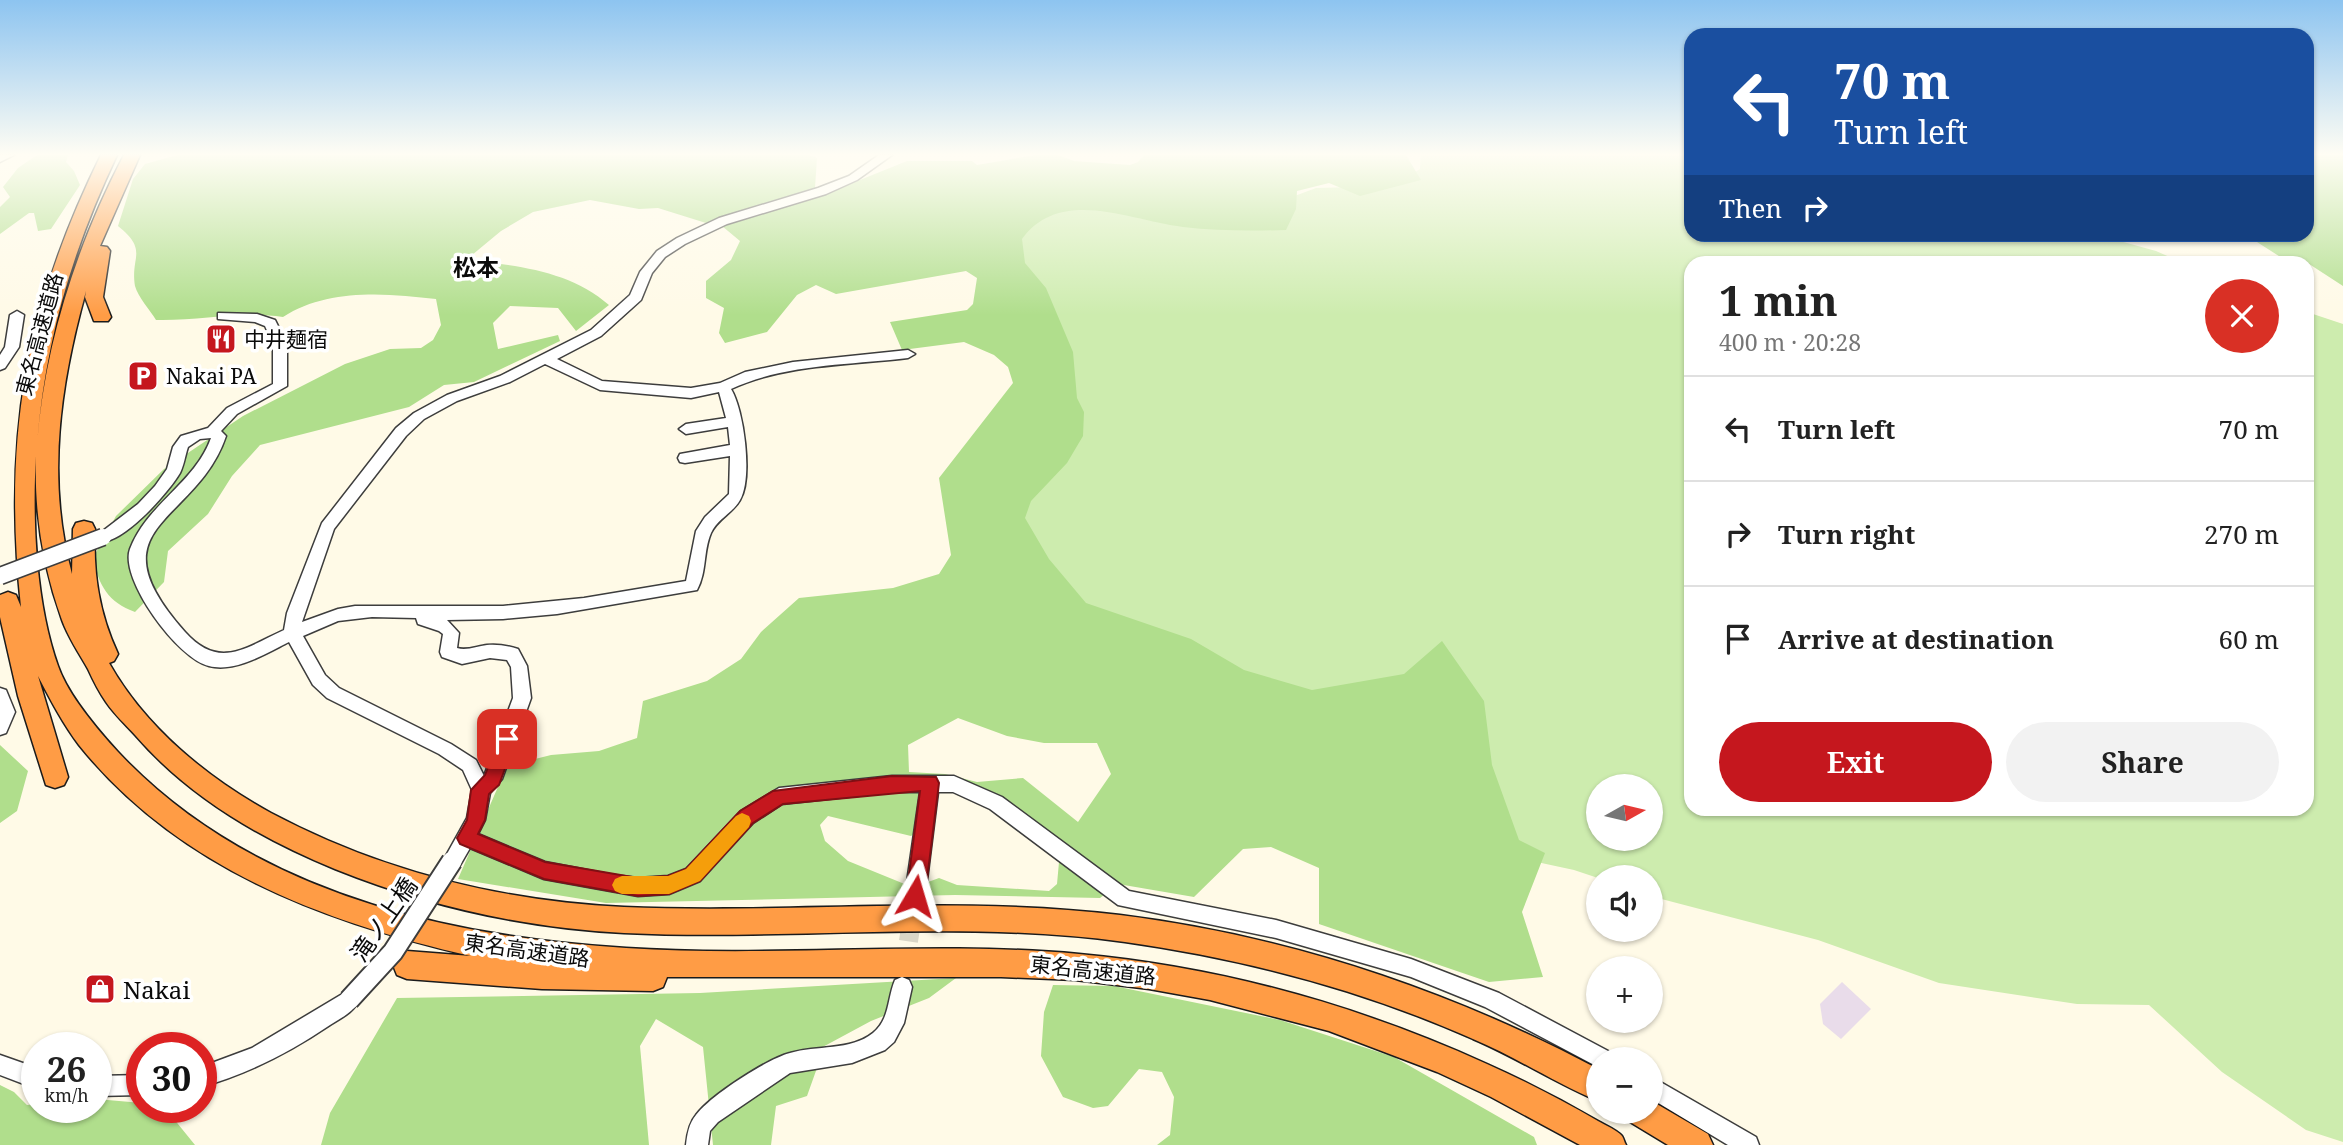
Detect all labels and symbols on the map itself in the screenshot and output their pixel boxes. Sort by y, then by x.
district label: 松本 [453,251,499,283]
street label: 東名高速道路 [9,270,69,398]
restaurant icon: 中井麺宿 [204,322,238,356]
place label: 中井麺宿 [244,325,328,353]
parking icon: Nakai PA [126,359,160,393]
place label: Nakai PA [166,362,257,390]
pin [477,709,537,769]
north arrow [1586,774,1662,850]
position arrow [878,859,952,933]
street label: 滝ノ上橋 [342,870,424,968]
street label: 東名高速道路 [463,927,591,973]
street label: 東名高速道路 [1029,949,1157,991]
shop icon: Nakai [83,972,117,1006]
place label: Nakai [123,973,190,1006]
speed limit sign: 30 [126,1032,217,1123]

